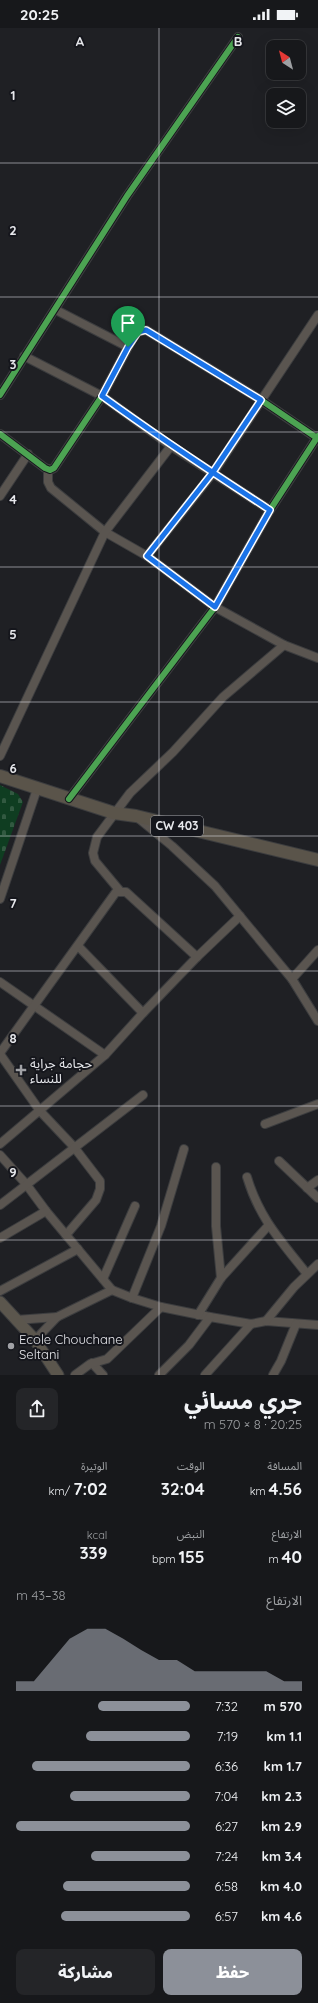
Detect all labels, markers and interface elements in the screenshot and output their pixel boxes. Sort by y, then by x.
text: 20:25 [20,5,59,24]
text: A [76,33,85,49]
text: B [234,33,242,49]
north arrow [266,40,306,80]
map controls [266,40,306,128]
text: 1 [10,87,16,103]
button: layers [266,88,306,128]
text: 2 [9,222,17,238]
pin [111,306,145,347]
icon: arrive [117,312,139,334]
text: 3 [10,356,17,372]
text: 4 [9,491,17,507]
text: 5 [9,626,17,642]
text: 6 [9,760,17,776]
road number: CW 403 [151,816,203,836]
text: 7 [9,895,17,911]
text: 8 [9,1030,17,1046]
place label: حجامة جراية للنساء [30,1055,93,1086]
marker: حجامة جراية للنساء [15,1064,27,1076]
text: 9 [9,1164,17,1180]
place label: Ecole Chouchane Seltani [19,1331,123,1362]
marker: Ecole Chouchane Seltani [6,1341,16,1351]
text: جري مسائي [184,1387,302,1415]
button: share [16,1388,58,1430]
text: 20:25 · 8 × 570 m [204,1416,302,1432]
text: الوتيرة [81,1459,107,1473]
text: الوقت [177,1459,205,1473]
text: المسافة [267,1459,302,1473]
text: 7:02 [73,1478,107,1499]
text: 32:04 [161,1478,205,1499]
text: 4.56 [269,1478,302,1499]
text: /km [49,1484,73,1498]
text: km [250,1484,269,1498]
text: النبض [177,1527,205,1541]
text: الارتفاع [272,1527,302,1541]
text: kcal [87,1528,107,1542]
text: 339 [79,1542,107,1563]
text: 155 [178,1546,205,1567]
text: 40 [282,1546,302,1567]
text: bpm [152,1552,178,1566]
text: m [269,1552,282,1566]
text: 38–43 m [16,1587,66,1603]
text: الارتفاع [266,1592,302,1608]
text: 7:32 [215,1698,238,1714]
text: 570 m [264,1698,302,1714]
text: 7:19 [217,1728,238,1744]
text: 1.1 km [266,1728,302,1744]
text: 6:36 [215,1758,238,1774]
text: 1.7 km [264,1758,302,1774]
text: 7:04 [214,1788,238,1804]
text: 2.3 km [261,1788,302,1804]
text: 6:27 [215,1818,238,1834]
text: 2.9 km [261,1818,302,1834]
text: 7:24 [215,1848,238,1864]
text: 3.4 km [261,1848,302,1864]
text: 6:58 [214,1878,238,1894]
text: 4.0 km [260,1878,302,1894]
text: 6:57 [215,1908,238,1924]
text: 4.6 km [261,1908,302,1924]
button: مشاركة [16,1949,155,1995]
button: حفظ [163,1949,302,1995]

